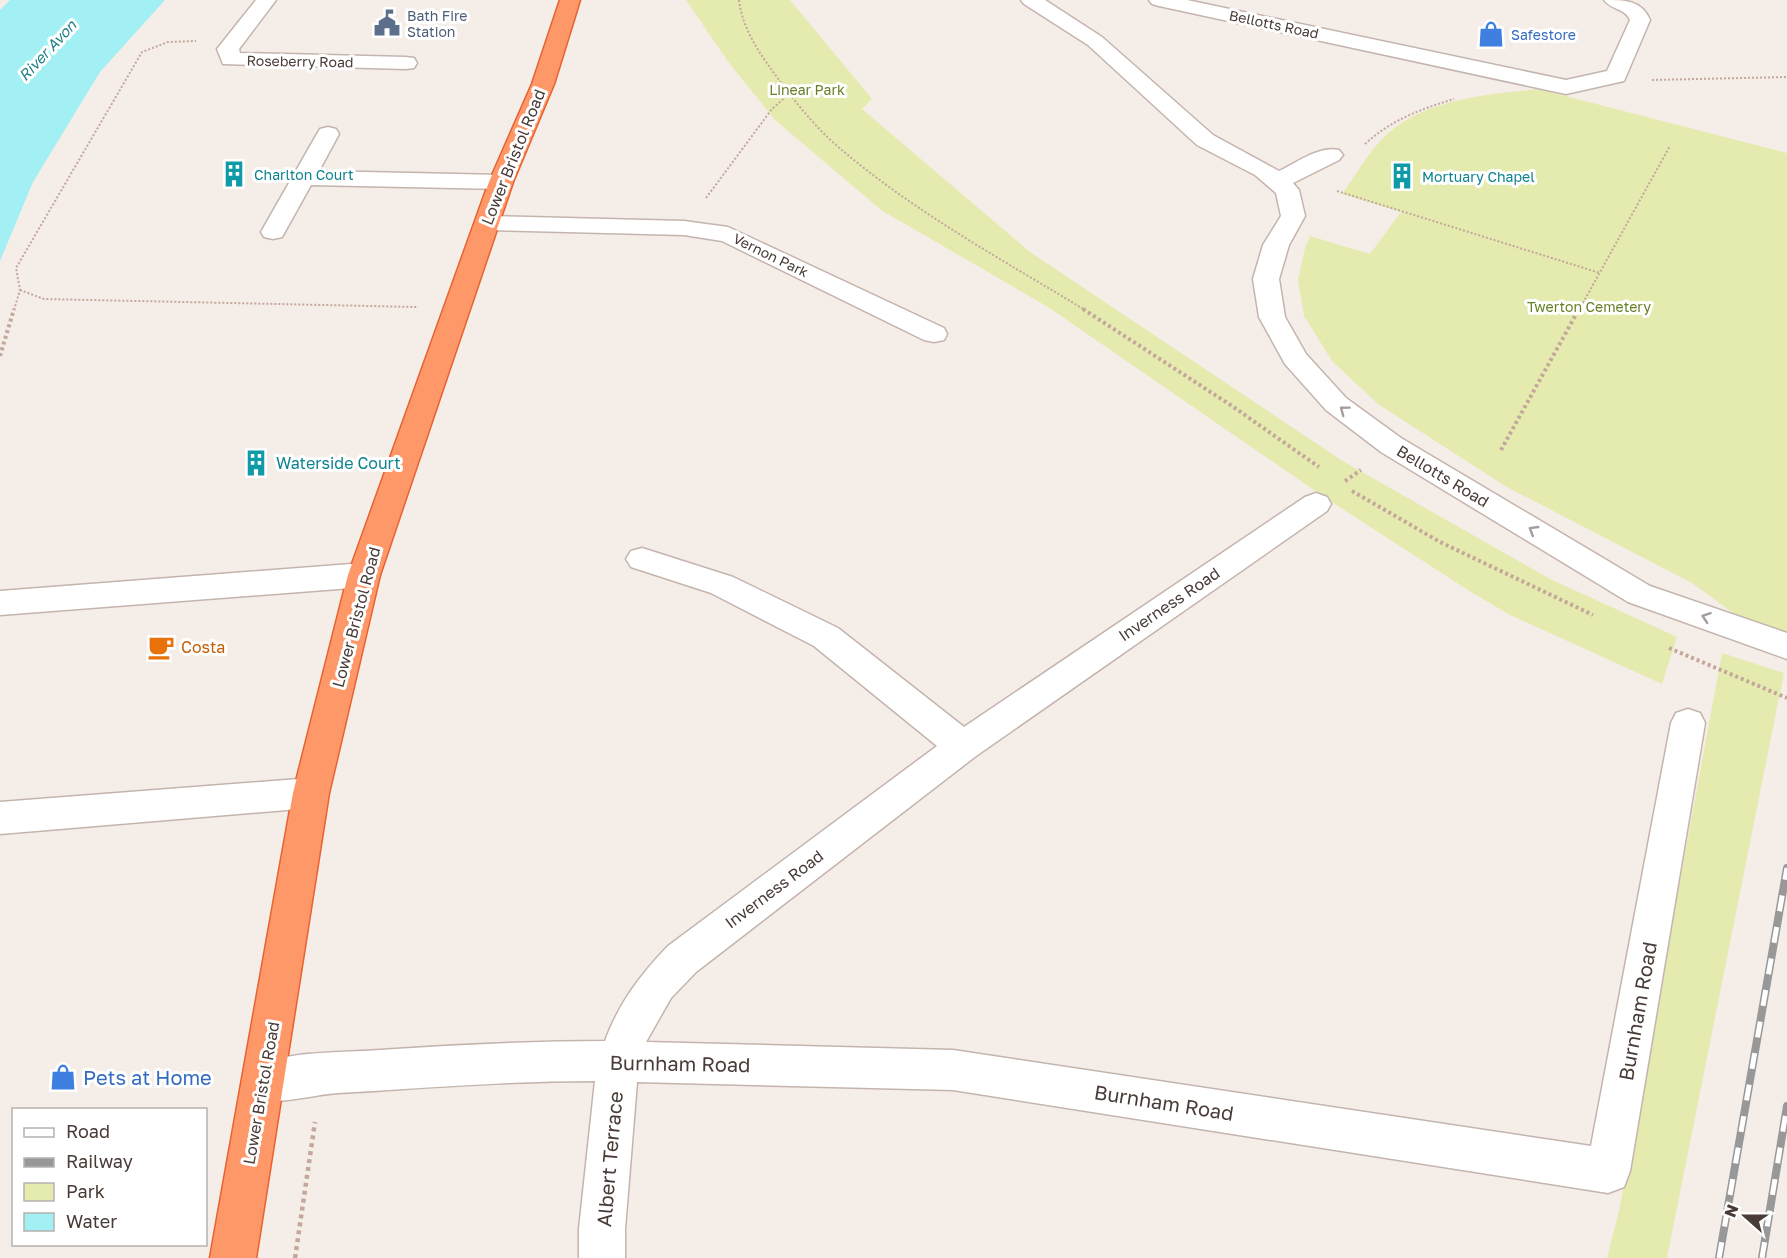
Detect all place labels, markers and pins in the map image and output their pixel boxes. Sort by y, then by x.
place label: Bath Fire Station [407,7,467,40]
public building icon: Bath Fire Station [372,8,402,38]
shop icon: Safestore [1476,19,1506,49]
place label: Safestore [1511,26,1576,43]
building icon: Charlton Court [219,159,249,189]
building icon: Mortuary Chapel [1387,161,1417,191]
place label: Charlton Court [254,166,354,183]
place label: Mortuary Chapel [1422,168,1535,185]
building icon: Waterside Court [241,448,271,478]
place label: Waterside Court [276,453,401,473]
cafe icon: Costa [146,632,176,662]
place label: Costa [181,637,225,657]
shop icon: Pets at Home [48,1062,78,1092]
place label: Pets at Home [83,1065,212,1089]

